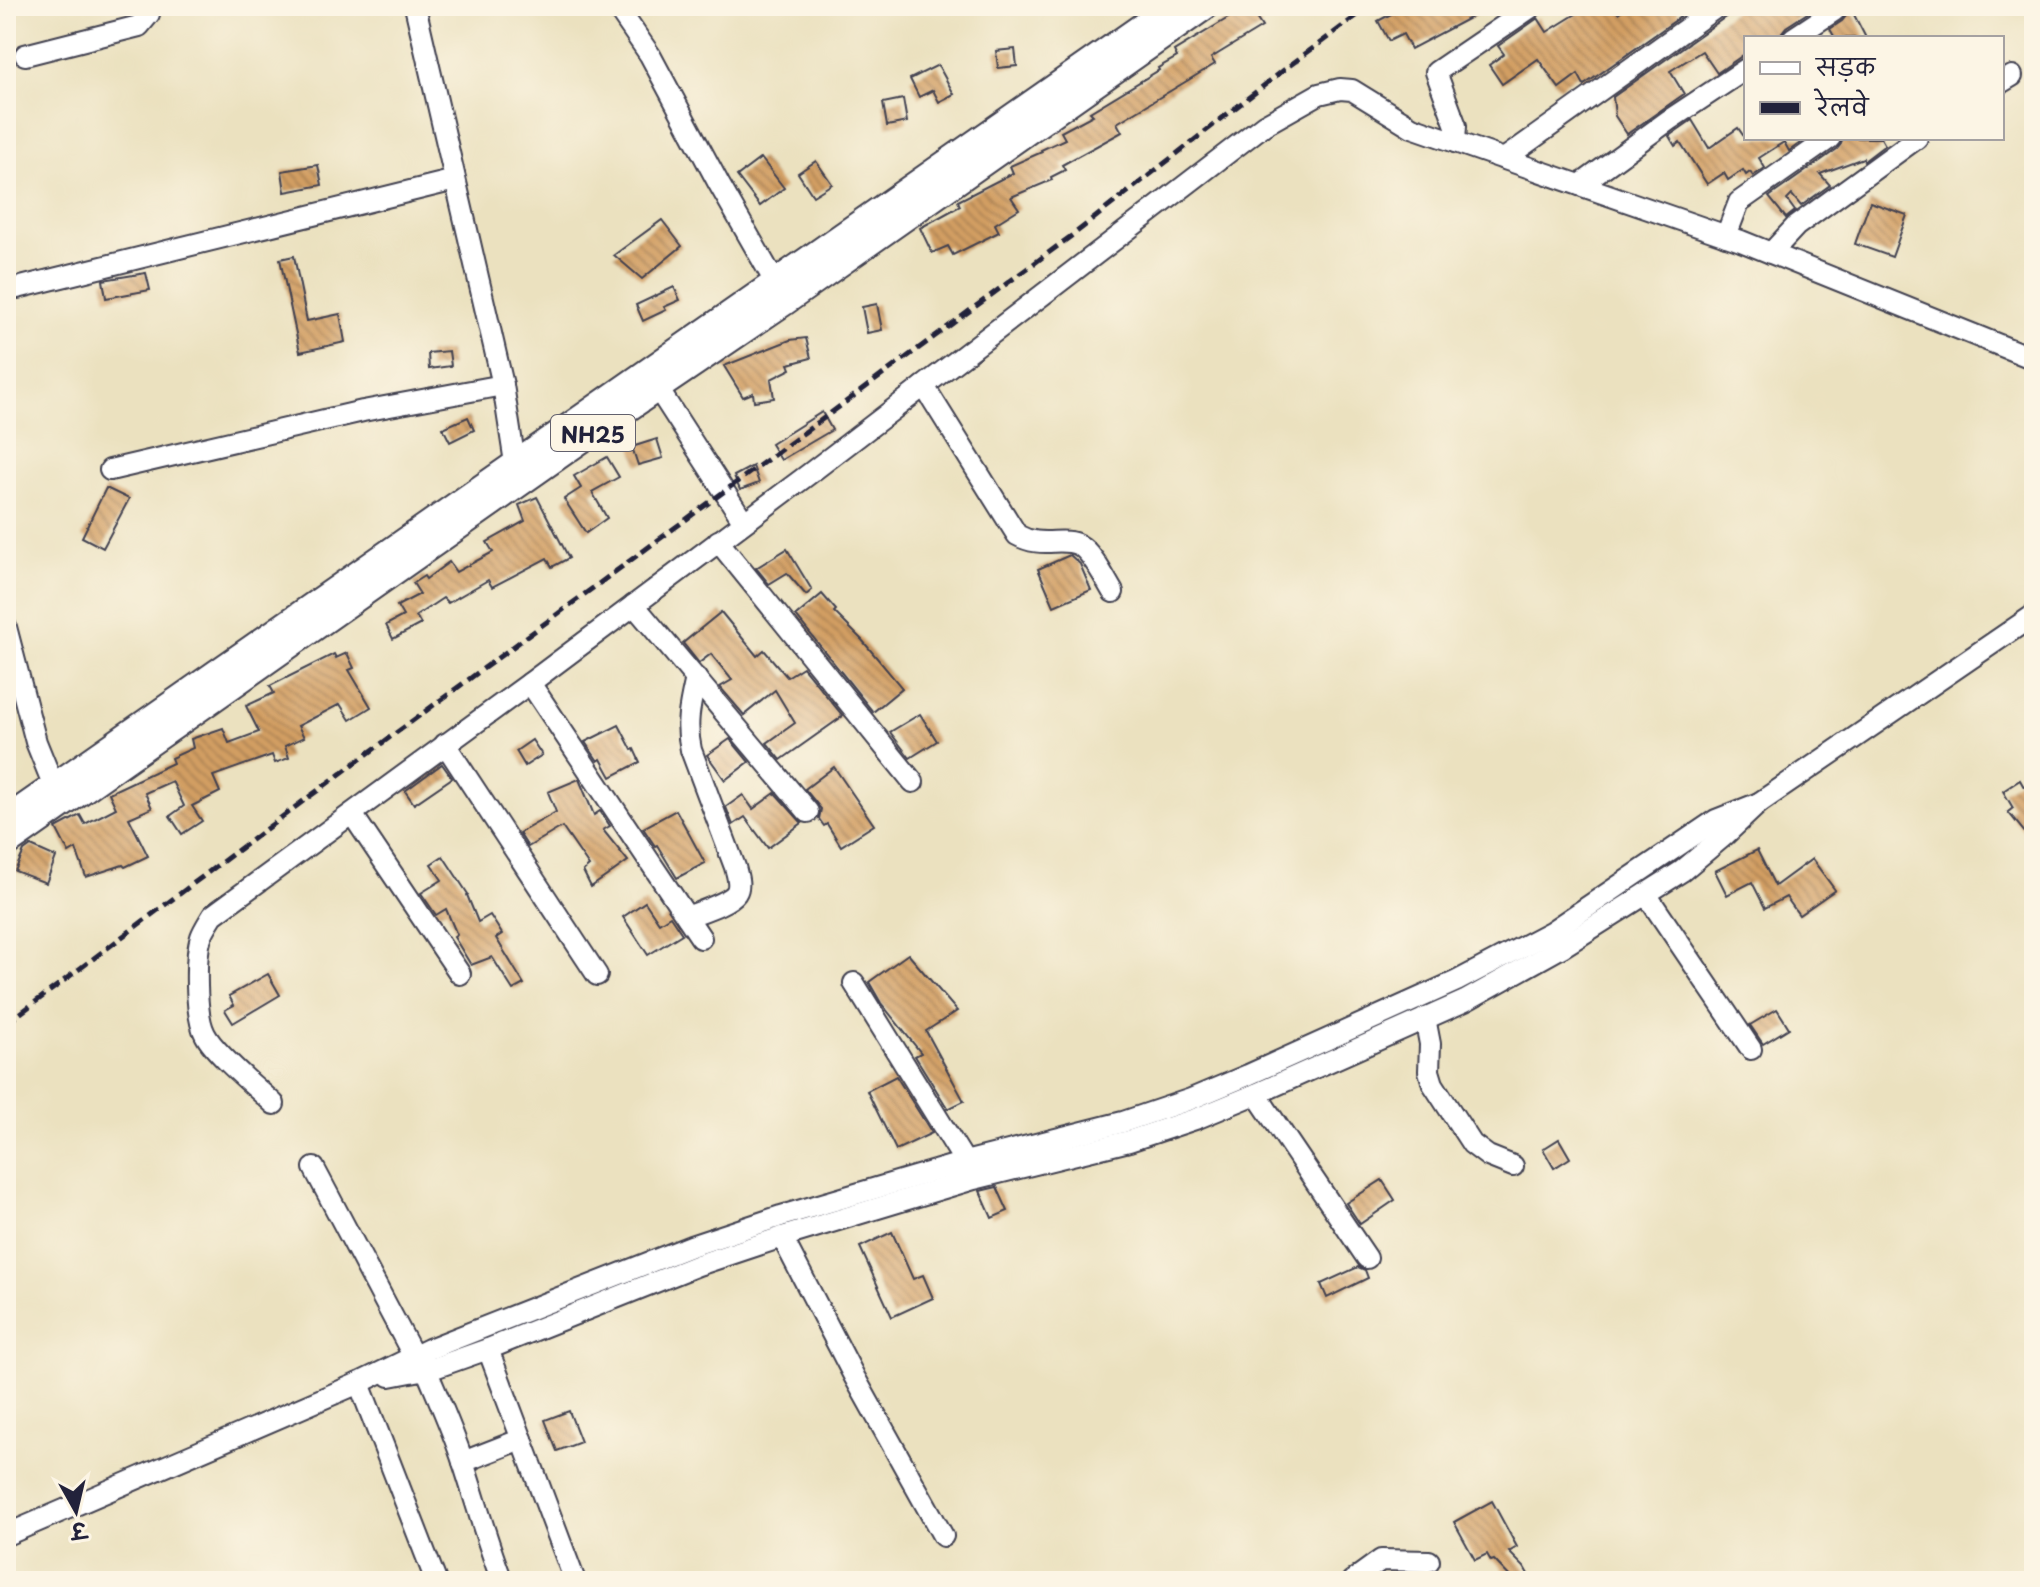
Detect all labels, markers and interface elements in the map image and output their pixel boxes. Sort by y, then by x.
legend [1744,36,2004,140]
text: सड़क [1814,48,1877,84]
text: रेलवे [1813,88,1870,124]
road number: NH25 [551,415,635,451]
north arrow [36,1471,116,1551]
text: उ [67,1515,91,1550]

